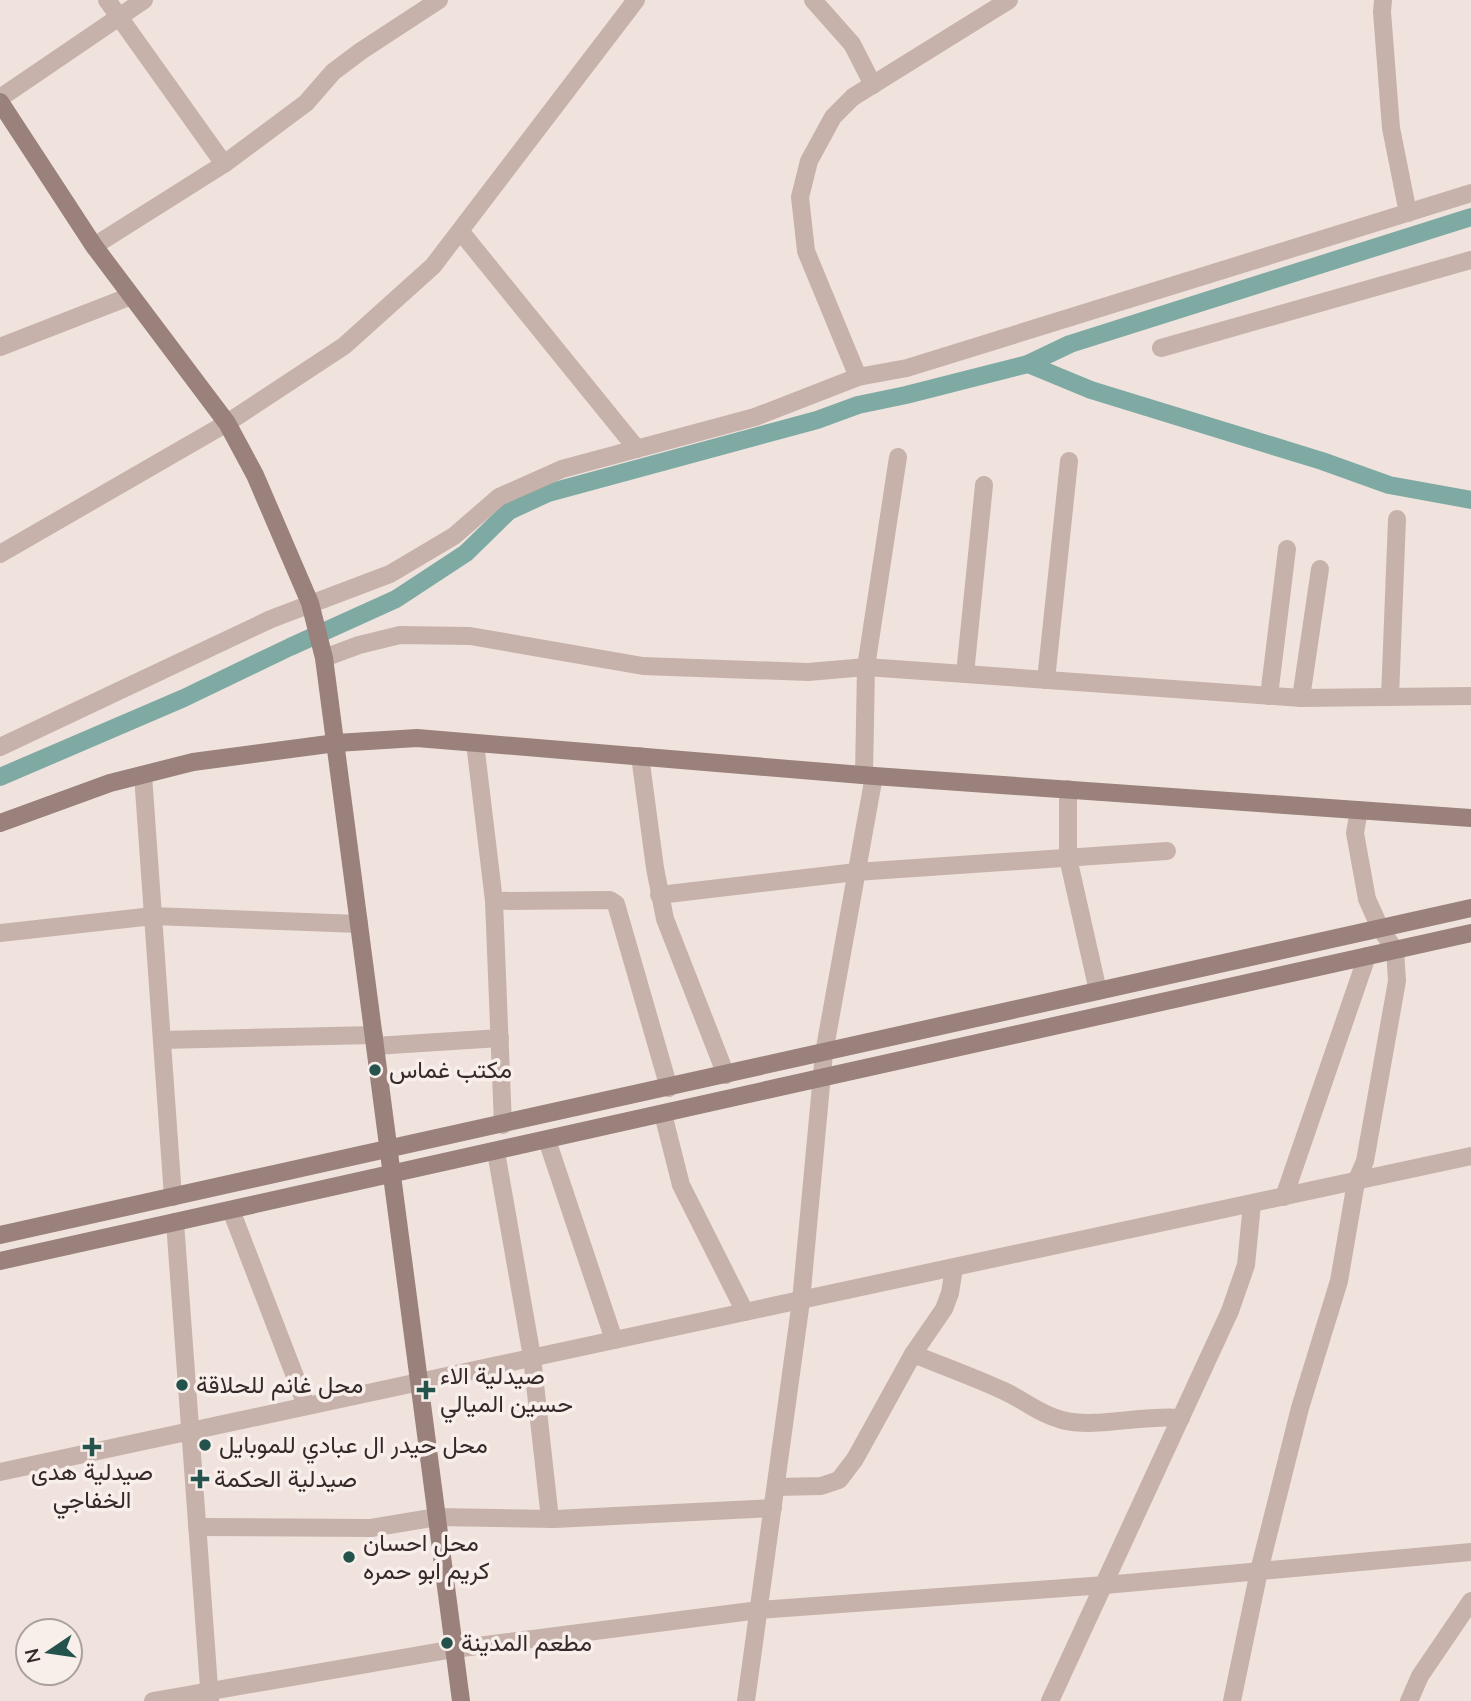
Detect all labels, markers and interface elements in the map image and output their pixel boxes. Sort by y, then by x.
place label: مكتب غماس [389,1054,512,1086]
marker: مكتب غماس [367,1062,383,1078]
place label: صيدلية الاء حسين الميالي [440,1360,573,1423]
place label: محل غانم للحلاقة [196,1369,363,1401]
marker: محل غانم للحلاقة [174,1377,190,1393]
marker: صيدلية الاء حسين الميالي [418,1382,434,1398]
place label: محل حيدر ال عبادي للموبايل [219,1429,488,1464]
marker: محل حيدر ال عبادي للموبايل [197,1437,213,1453]
marker: صيدلية هدى الخفاجي [84,1439,100,1455]
place label: صيدلية هدى الخفاجي [31,1456,153,1519]
place label: صيدلية الحكمة [214,1463,357,1495]
marker: صيدلية الحكمة [192,1471,208,1487]
place label: محل احسان كريم ابو حمره [363,1527,490,1587]
marker: محل احسان كريم ابو حمره [341,1549,357,1565]
north arrow [14,1617,84,1687]
place label: مطعم المدينة [461,1627,592,1659]
marker: مطعم المدينة [439,1635,455,1651]
text: N [19,1646,48,1665]

